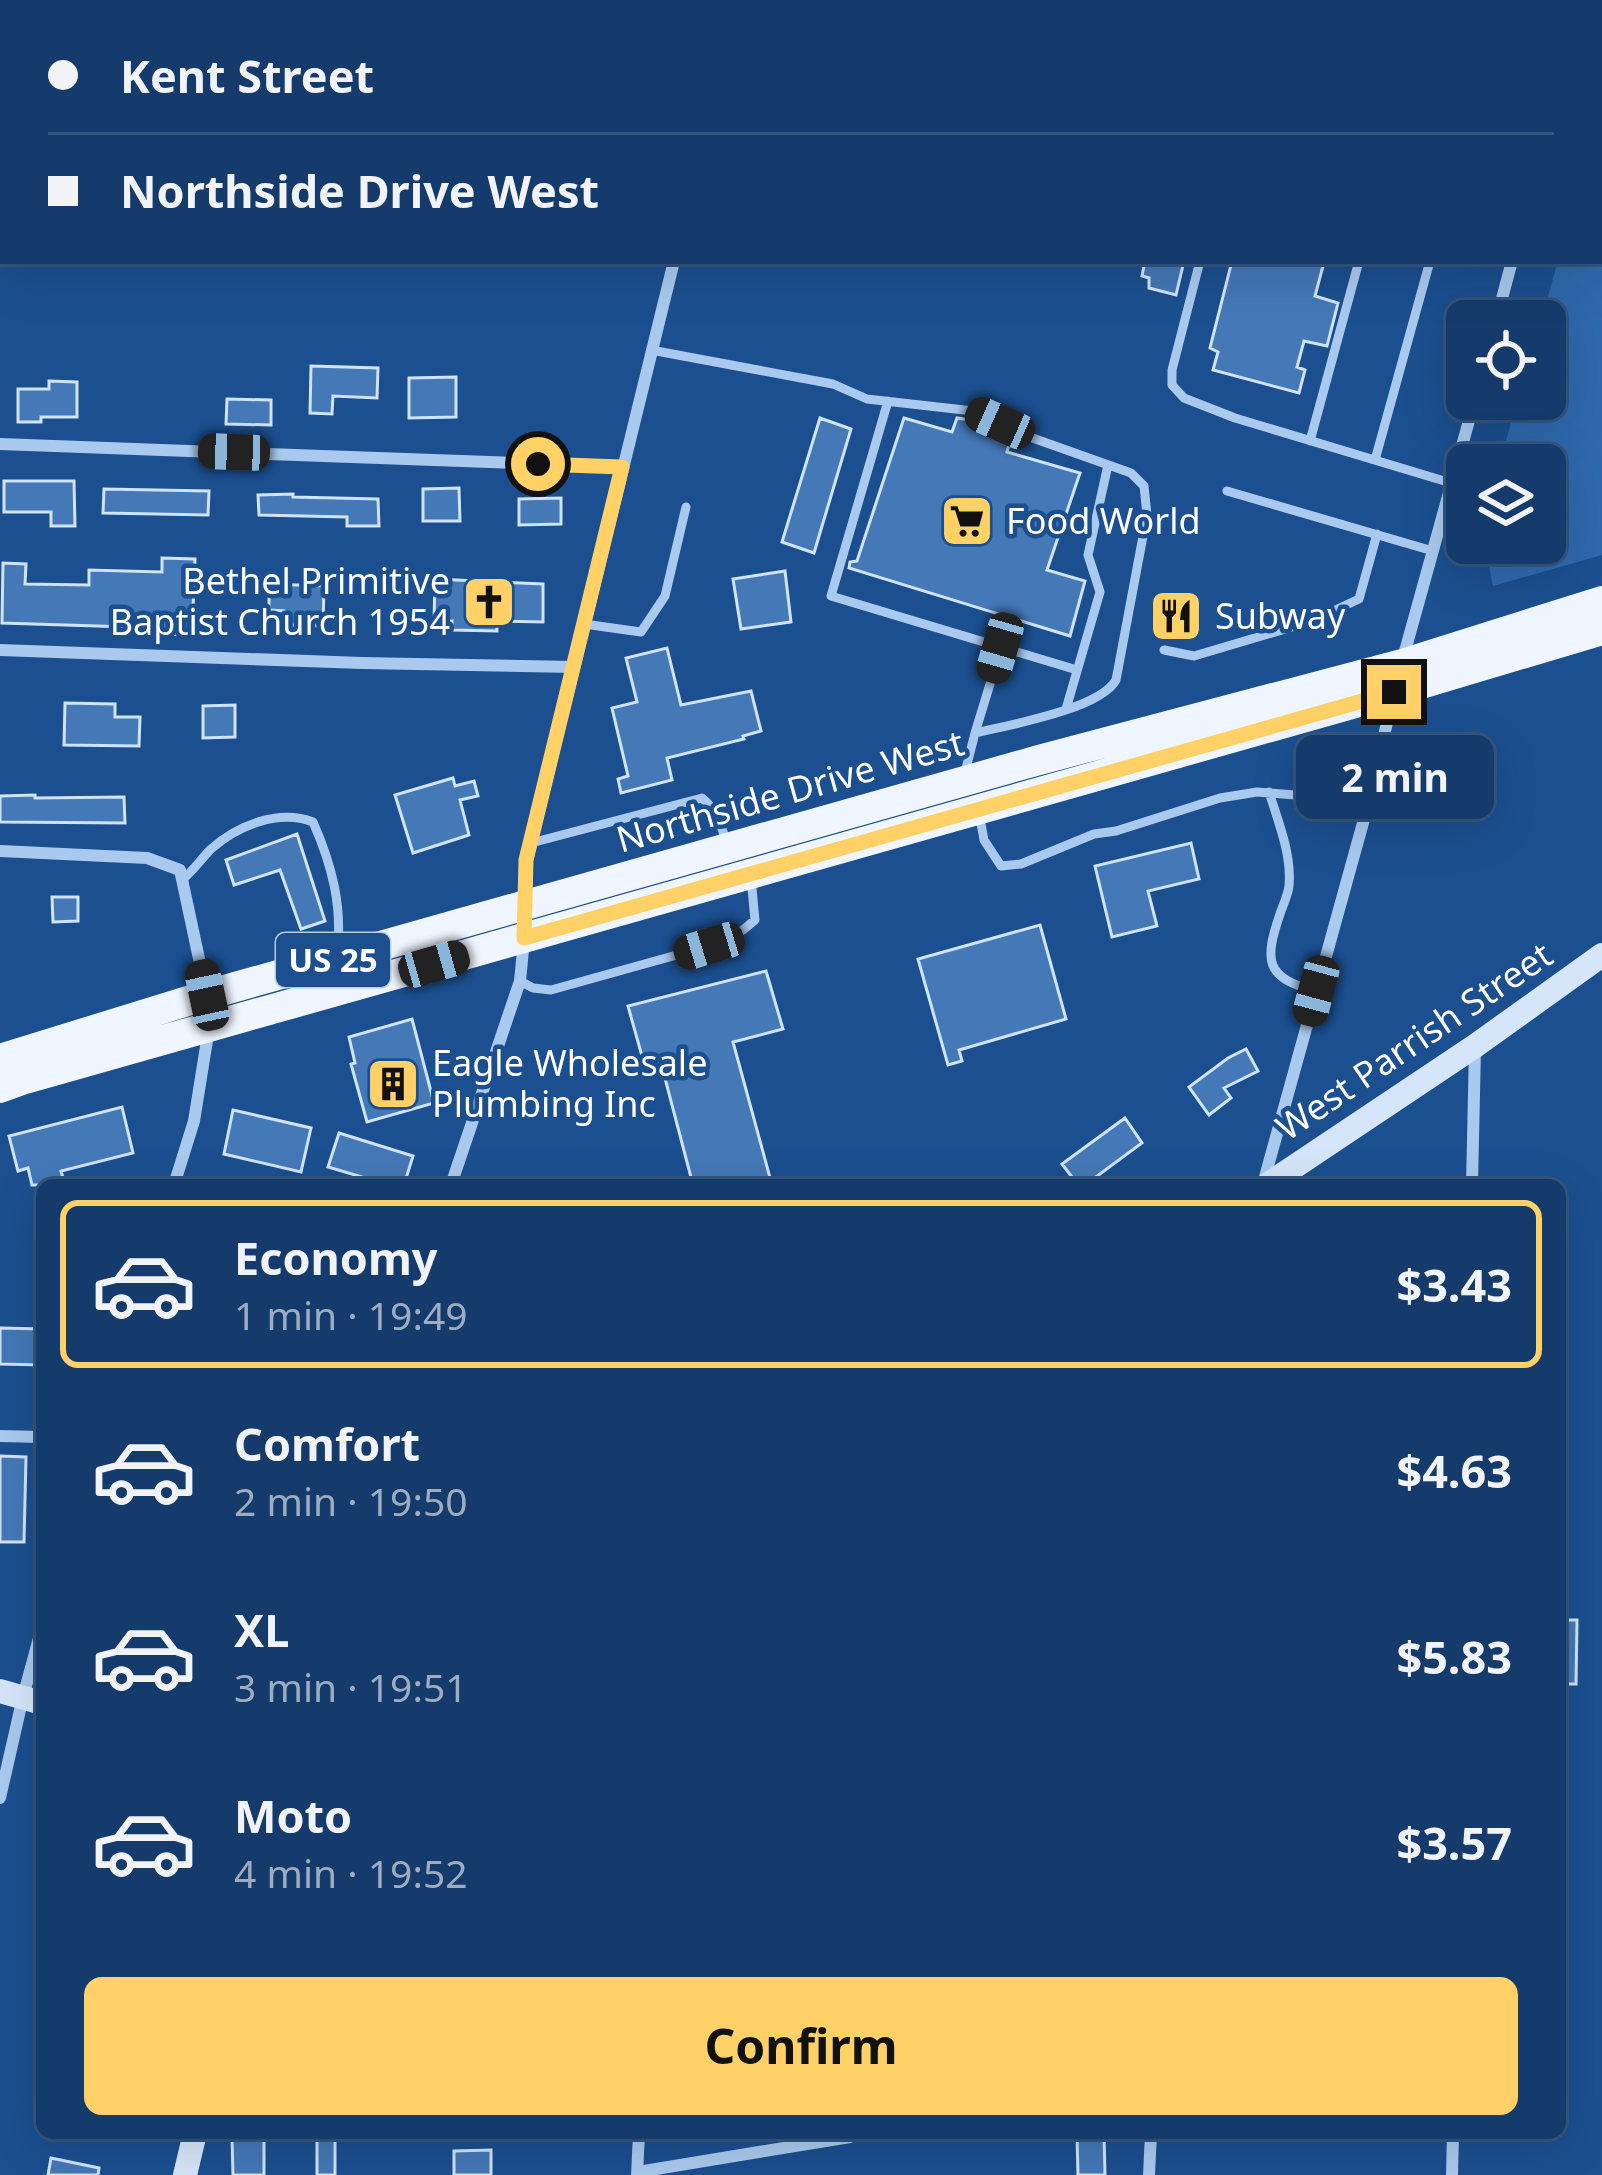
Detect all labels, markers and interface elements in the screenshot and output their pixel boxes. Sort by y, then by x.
text: Kent Street [120,45,374,106]
text: Northside Drive West [120,160,599,221]
map controls [1446,300,1566,564]
button: locate [1446,300,1566,420]
car [960,392,1040,454]
car [197,433,271,471]
route start [511,437,565,491]
button: layers [1446,444,1566,564]
supermarket icon: Food World [939,493,995,549]
place label: Food World [1006,496,1201,545]
place label: Bethel Primitive Baptist Church 1954 [110,556,450,646]
church icon: Bethel Primitive Baptist Church 1954 [461,574,517,630]
restaurant icon: Subway [1148,588,1204,644]
place label: Subway [1215,591,1346,640]
car [973,608,1027,688]
route end [1367,665,1421,719]
street label: Northside Drive West [610,717,969,864]
callout: 2 min [1295,734,1493,818]
text: 2 min [1341,750,1449,803]
car [669,918,749,974]
street label: West Parrish Street [1266,930,1561,1151]
road number: US 25 [276,933,390,987]
car [394,937,474,991]
car [1289,952,1343,1030]
car [182,956,232,1034]
place label: Eagle Wholesale Plumbing Inc [432,1038,707,1128]
building icon: Eagle Wholesale Plumbing Inc [365,1056,421,1112]
text: Economy [234,1227,438,1288]
icon: car [90,1230,198,1338]
text: $3.43 [1396,1254,1512,1315]
text: 1 min · 19:49 [234,1288,468,1341]
text: Comfort [234,1413,420,1474]
icon: car [90,1416,198,1524]
text: $4.63 [1396,1440,1512,1501]
text: 2 min · 19:50 [234,1474,468,1527]
text: XL [234,1599,289,1660]
icon: car [90,1602,198,1710]
text: $5.83 [1396,1626,1512,1687]
text: 3 min · 19:51 [234,1660,468,1713]
text: Moto [234,1785,352,1846]
icon: car [90,1788,198,1896]
text: $3.57 [1396,1812,1512,1873]
text: 4 min · 19:52 [234,1846,468,1899]
button: Confirm [84,1977,1518,2115]

